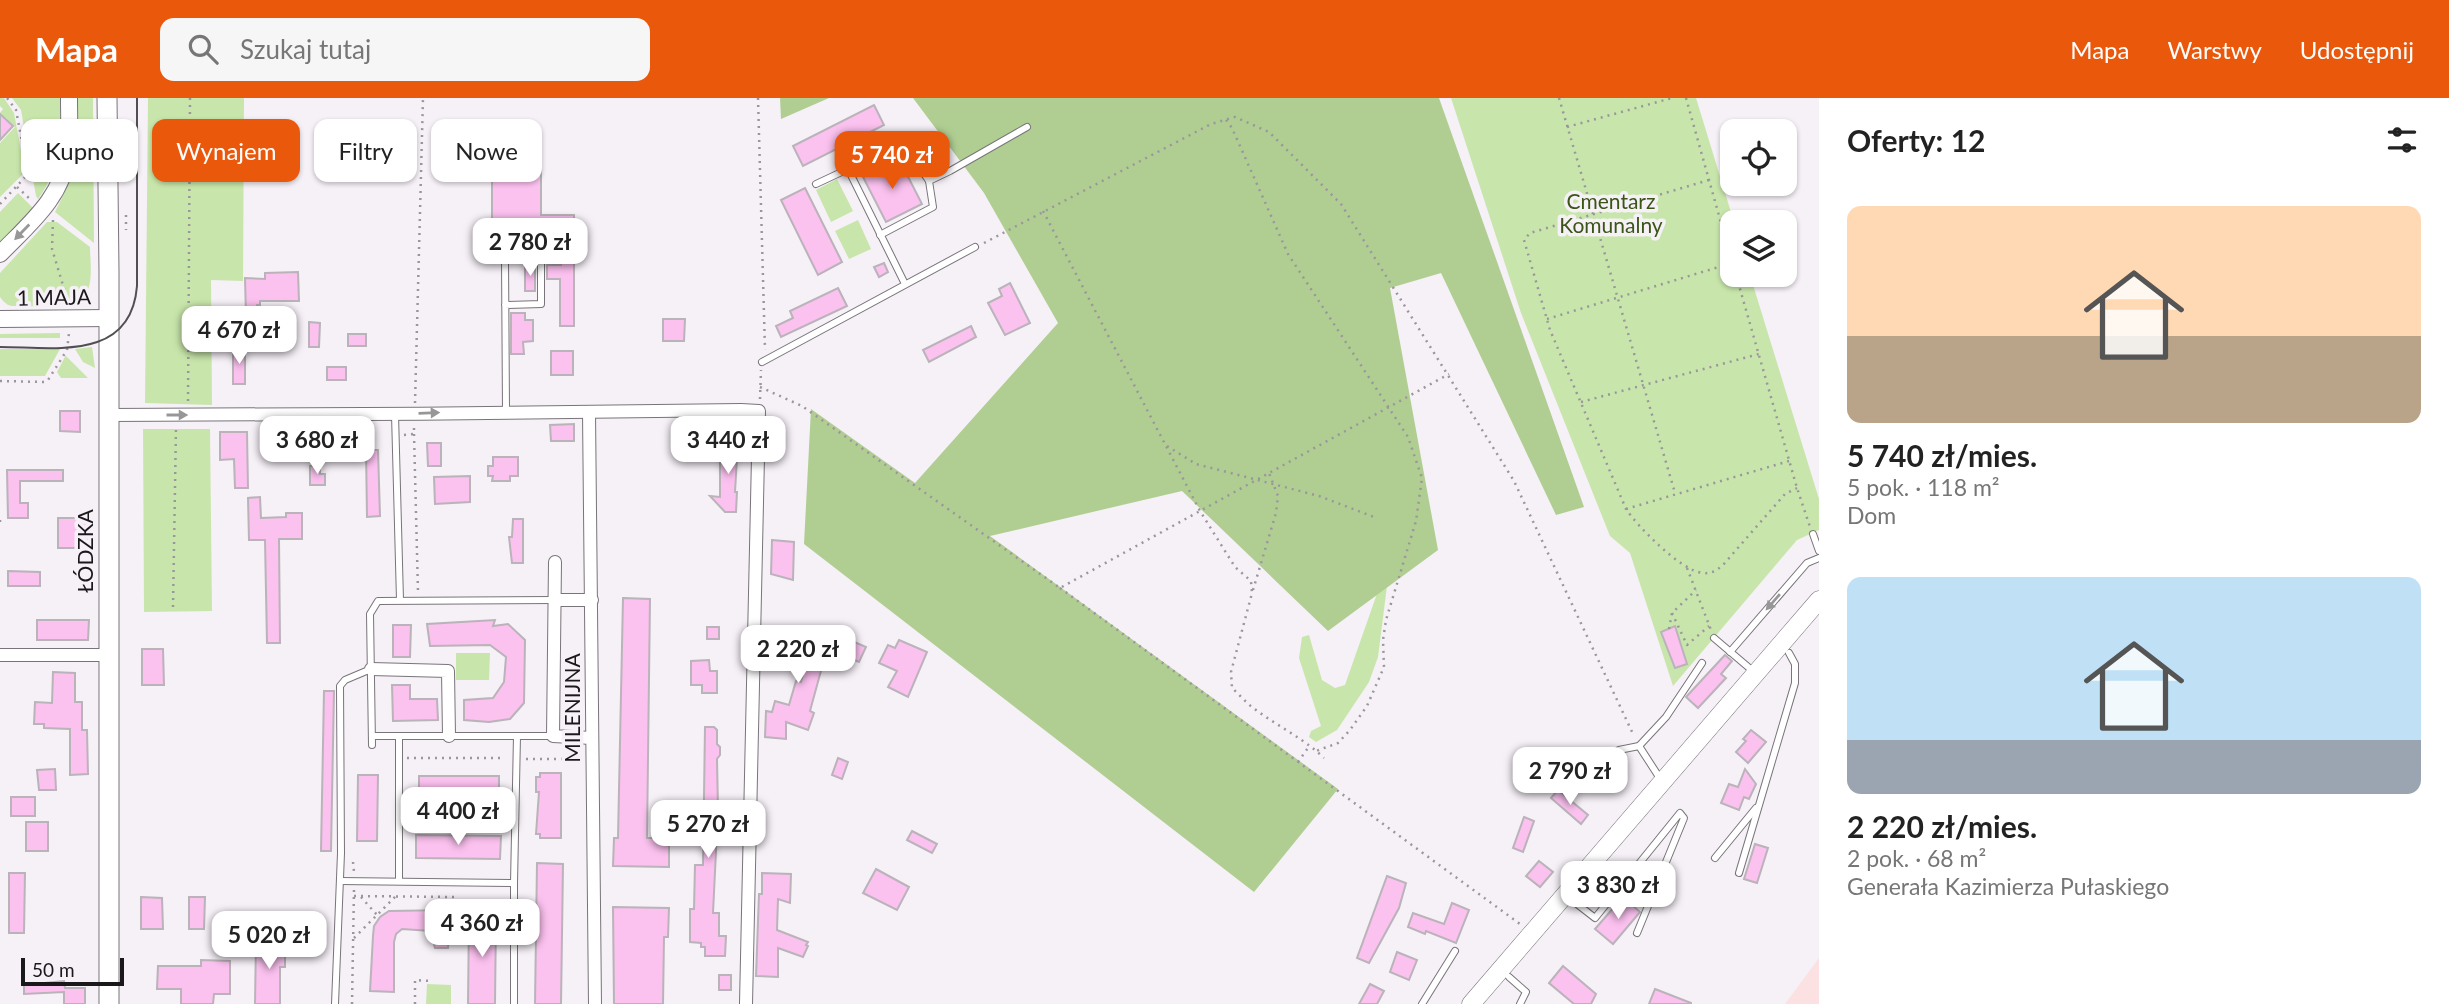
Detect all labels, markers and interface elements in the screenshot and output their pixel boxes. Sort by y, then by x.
search box [160,18,650,81]
text: Mapa [35,29,118,69]
icon: search [184,30,222,68]
text: Szukaj tutaj [240,33,371,65]
text: Mapa [2070,35,2129,64]
text: Warstwy [2167,35,2262,64]
text: Udostępnij [2300,35,2414,64]
chip: Kupno [21,119,138,182]
chip: Wynajem [152,119,300,182]
chip: Filtry [314,119,417,182]
chip: Nowe [431,119,542,182]
map controls [1720,119,1797,287]
button: locate [1720,119,1797,196]
icon: filters [2383,121,2421,159]
text: Oferty: 12 [1847,122,1985,158]
pin: 5 740 zł [820,132,964,191]
text: 5 740 zł [851,140,933,168]
park label: Cmentarz Komunalny [1559,188,1663,237]
button: layers [1720,210,1797,287]
pin: 2 780 zł [458,218,602,278]
one-way arrow [14,223,31,239]
text: 2 780 zł [489,227,571,255]
icon: home [2071,252,2197,378]
street label: 1 MAJA [17,283,92,310]
pin: 4 670 zł [167,306,311,366]
text: 4 670 zł [198,315,280,343]
one-way arrow [418,408,440,419]
one-way arrow [166,409,188,421]
pin: 3 680 zł [245,416,389,476]
pin: 3 440 zł [656,416,800,476]
text: 3 680 zł [276,425,358,453]
text: 3 440 zł [687,425,769,453]
text: 5 740 zł/mies. [1847,437,2037,473]
text: 5 pok. · 118 m² [1847,473,2000,501]
text: Dom [1847,501,1896,529]
street label: ŁÓDZKA [72,508,97,593]
one-way arrow [1766,594,1781,611]
icon: home [2071,623,2197,749]
pin: 2 220 zł [726,626,870,685]
text: 2 220 zł [757,634,839,662]
street label: MILENIJNA [559,653,584,763]
pin: 2 790 zł [1498,748,1642,807]
text: 2 790 zł [1529,756,1611,784]
pin: 4 400 zł [386,788,530,847]
text: 4 400 zł [417,796,499,824]
pin: 5 270 zł [636,800,780,860]
text: 2 220 zł/mies. [1847,808,2037,844]
text: 5 270 zł [667,809,749,837]
text: 2 pok. · 68 m² [1847,844,1986,872]
pin: 3 830 zł [1546,862,1690,921]
text: 3 830 zł [1577,870,1659,898]
text: Generała Kazimierza Pułaskiego [1847,872,2169,900]
pin: 4 360 zł [410,900,554,959]
text: 4 360 zł [441,908,523,936]
pin: 5 020 zł [197,912,341,971]
text: 5 020 zł [228,920,310,948]
scale bar [21,955,124,987]
text: 50 m [32,958,75,981]

